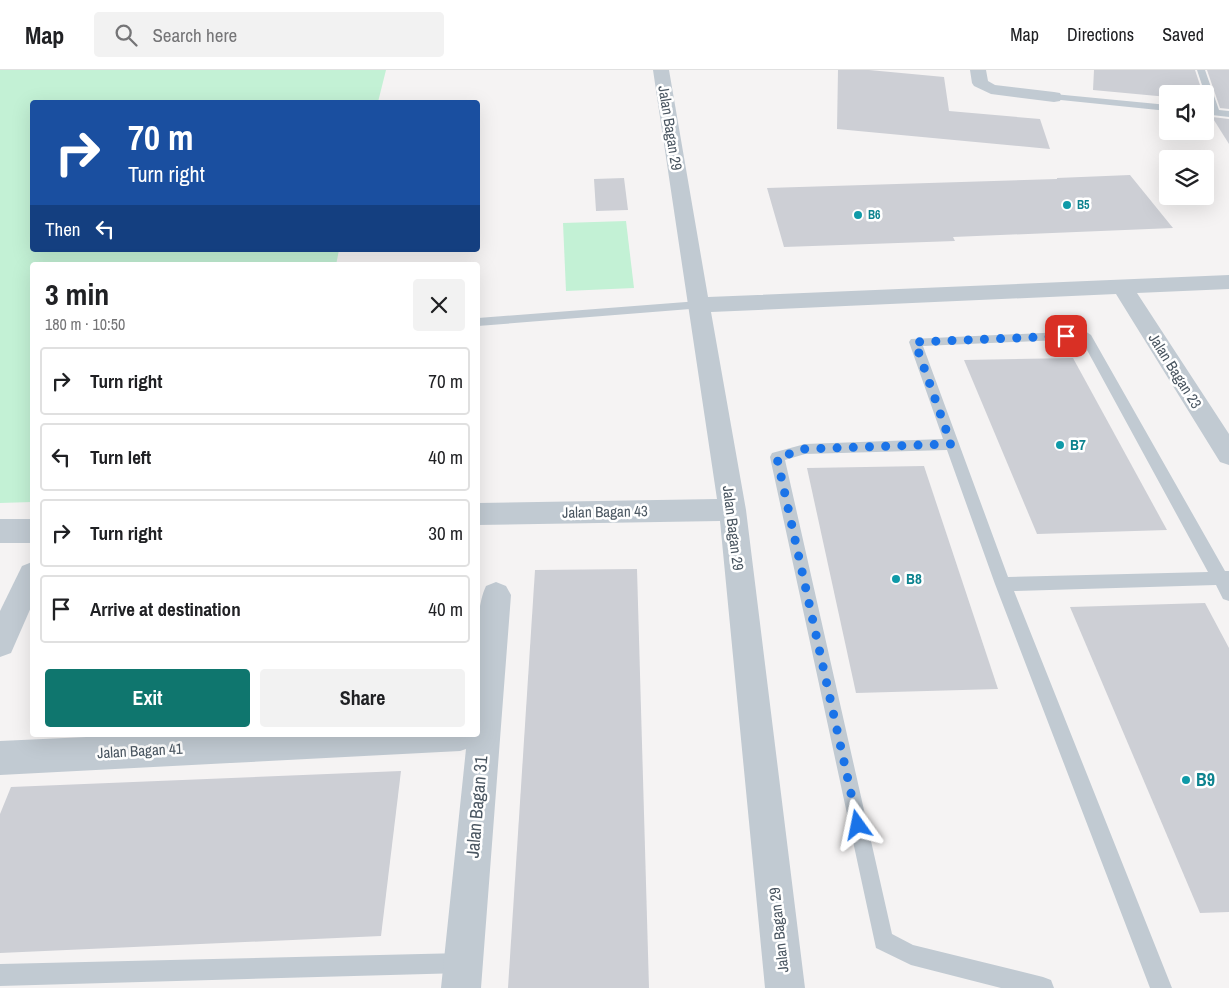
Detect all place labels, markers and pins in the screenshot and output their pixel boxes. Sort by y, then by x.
place label: B5 [1077,197,1090,213]
marker: B5 [1061,199,1073,211]
place label: B6 [868,207,881,223]
marker: B6 [852,209,864,221]
pin [1045,315,1087,357]
place label: B7 [1070,434,1086,455]
marker: B7 [1054,439,1066,451]
place label: B8 [906,568,922,589]
marker: B8 [890,573,902,585]
place label: B9 [1196,767,1215,792]
marker: B9 [1180,774,1192,786]

